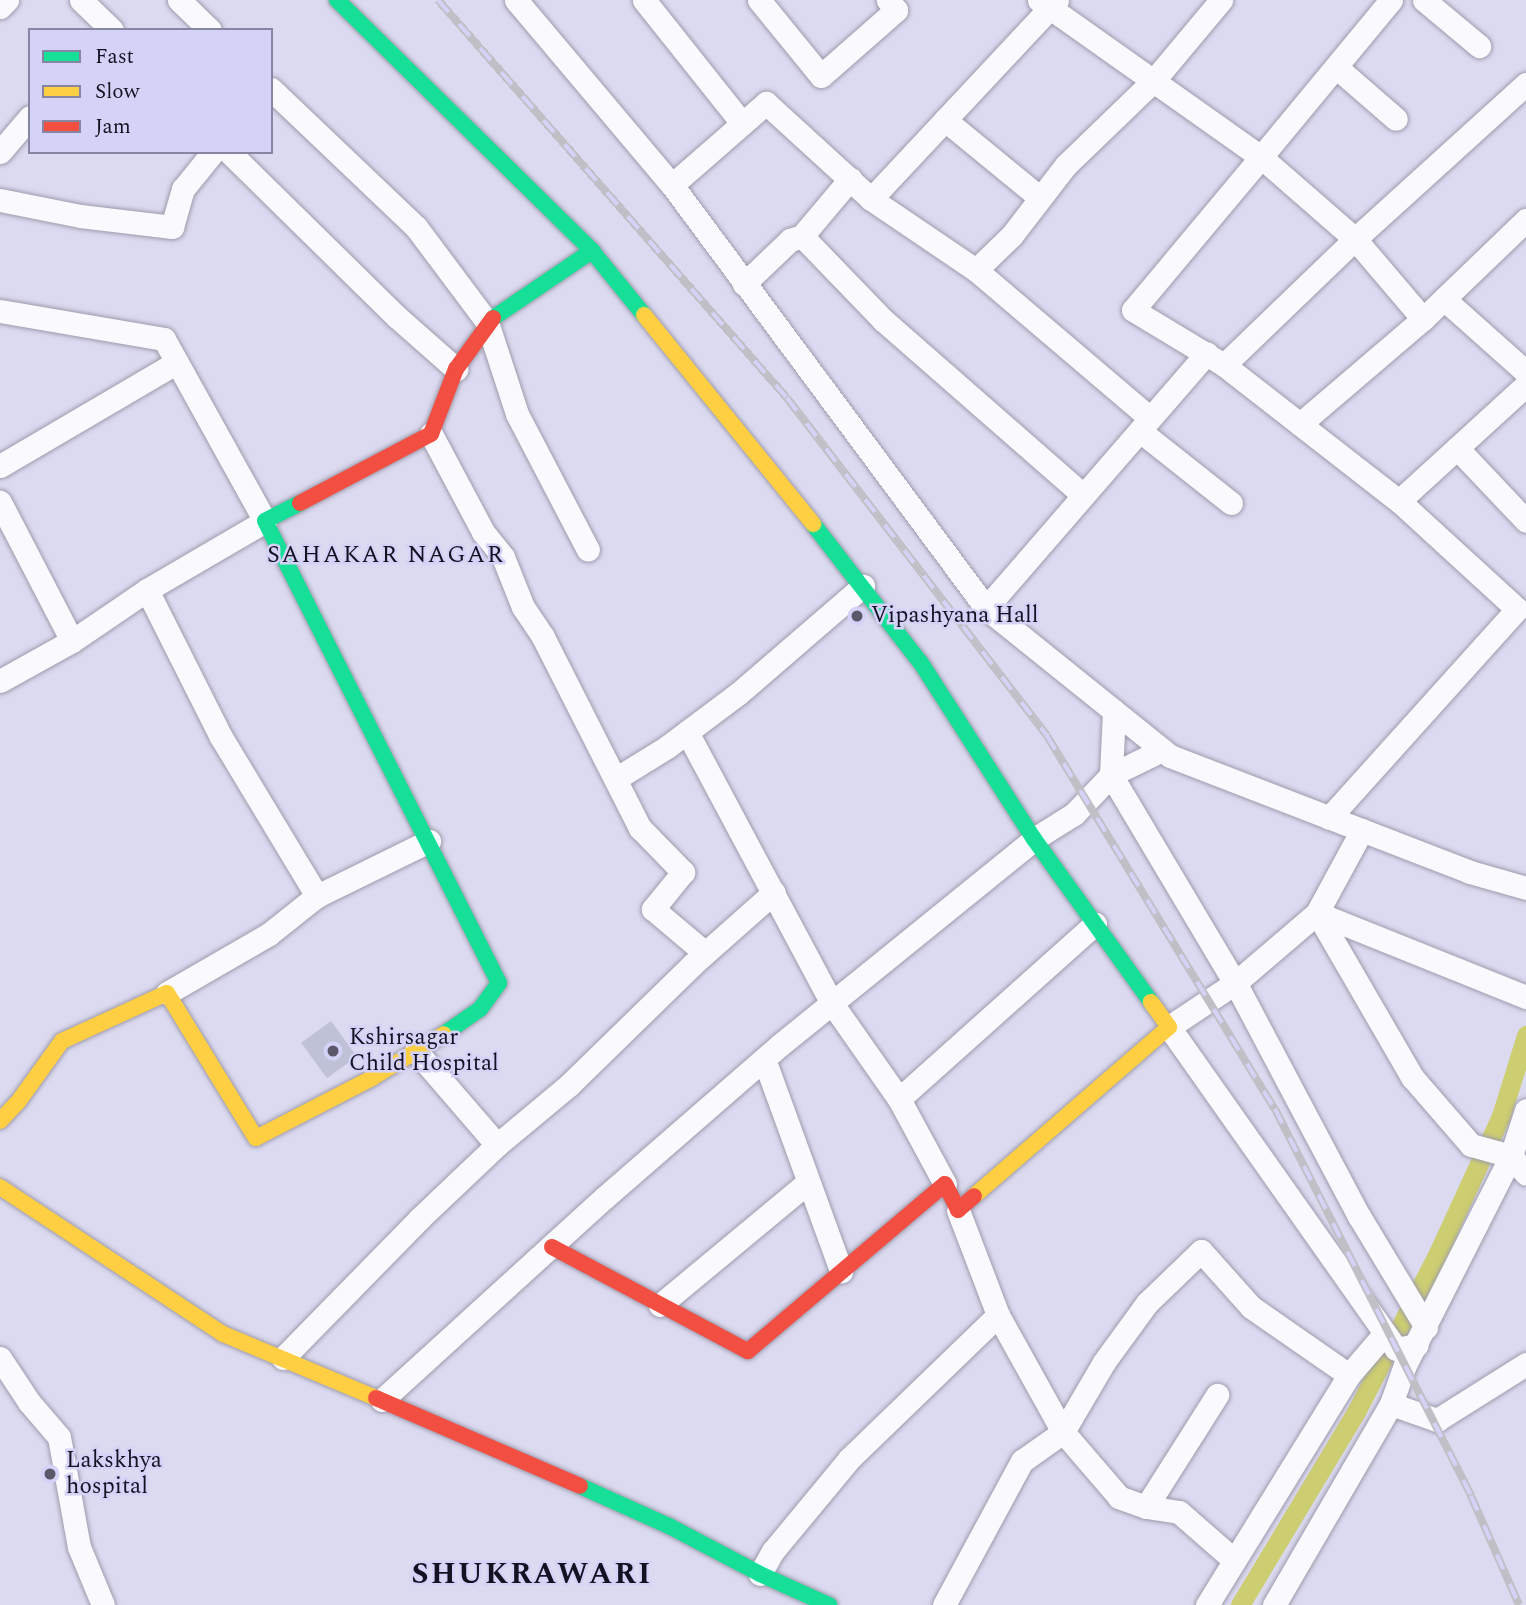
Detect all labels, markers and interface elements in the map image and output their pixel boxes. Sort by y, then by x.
legend [28,28,273,154]
text: Fast [95,41,134,73]
text: Slow [95,76,139,108]
text: Jam [95,111,131,143]
district label: SAHAKAR NAGAR [269,542,503,570]
place label: Vipashyana Hall [871,602,1039,630]
marker: Vipashyana Hall [849,608,865,624]
place label: Kshirsagar Child Hospital [349,1024,499,1078]
marker: Kshirsagar Child Hospital [323,1041,343,1061]
place label: Lakskhya hospital [66,1447,162,1501]
marker: Lakskhya hospital [40,1464,60,1484]
district label: SHUKRAWARI [413,1556,651,1592]

